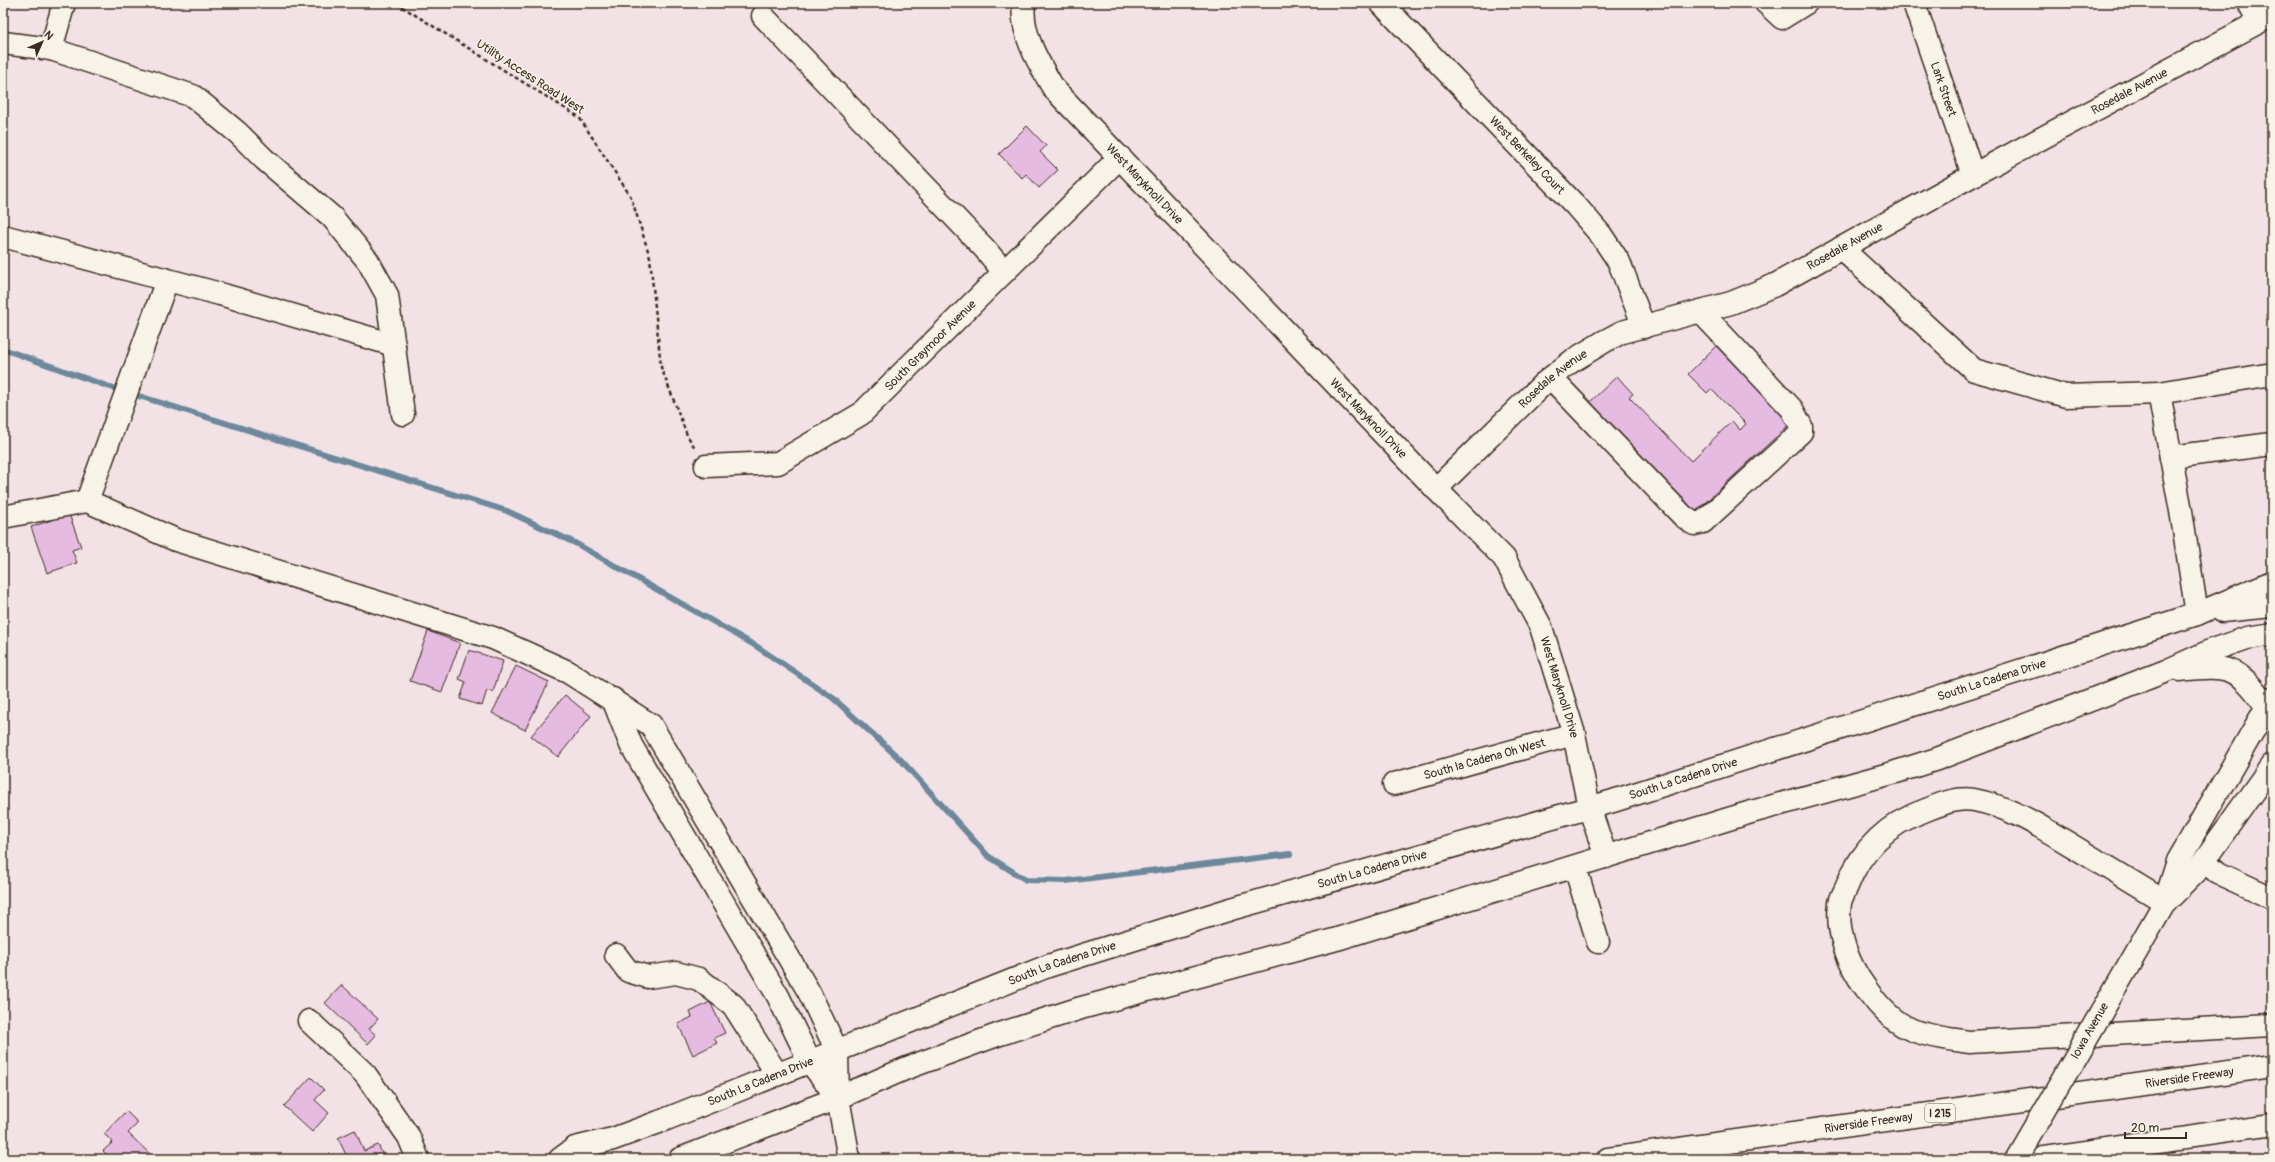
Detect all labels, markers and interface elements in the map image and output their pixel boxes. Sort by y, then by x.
north arrow [22,22,62,62]
text: N [41,28,56,43]
street label: Utility Access Road West [473,37,587,118]
street label: Lark Street [1927,60,1960,119]
street label: Rosedale Avenue [2089,65,2170,118]
street label: West Berkeley Court [1486,113,1568,197]
street label: West Maryknoll Drive [1103,141,1186,227]
street label: Rosedale Avenue [1804,219,1886,273]
street label: South Graymoor Avenue [881,297,979,394]
street label: Rosedale Avenue [1515,346,1590,411]
street label: West Maryknoll Drive [1327,375,1410,461]
street label: West Maryknoll Drive [1537,635,1582,739]
street label: South La Cadena Drive [1936,655,2048,704]
street label: South la Cadena Oh West [1422,735,1547,783]
street label: South La Cadena Drive [1627,754,1739,803]
street label: South La Cadena Drive [1316,847,1428,892]
street label: South La Cadena Drive [1006,938,1118,989]
street label: Iowa Avenue [2068,1000,2112,1062]
street label: South La Cadena Drive [705,1053,816,1109]
street label: Riverside Freeway [2144,1064,2234,1091]
road number: I 215 [1925,1104,1955,1122]
street label: Riverside Freeway [1823,1109,1914,1136]
scale bar [2125,1114,2186,1140]
text: 20 m [2131,1121,2160,1136]

